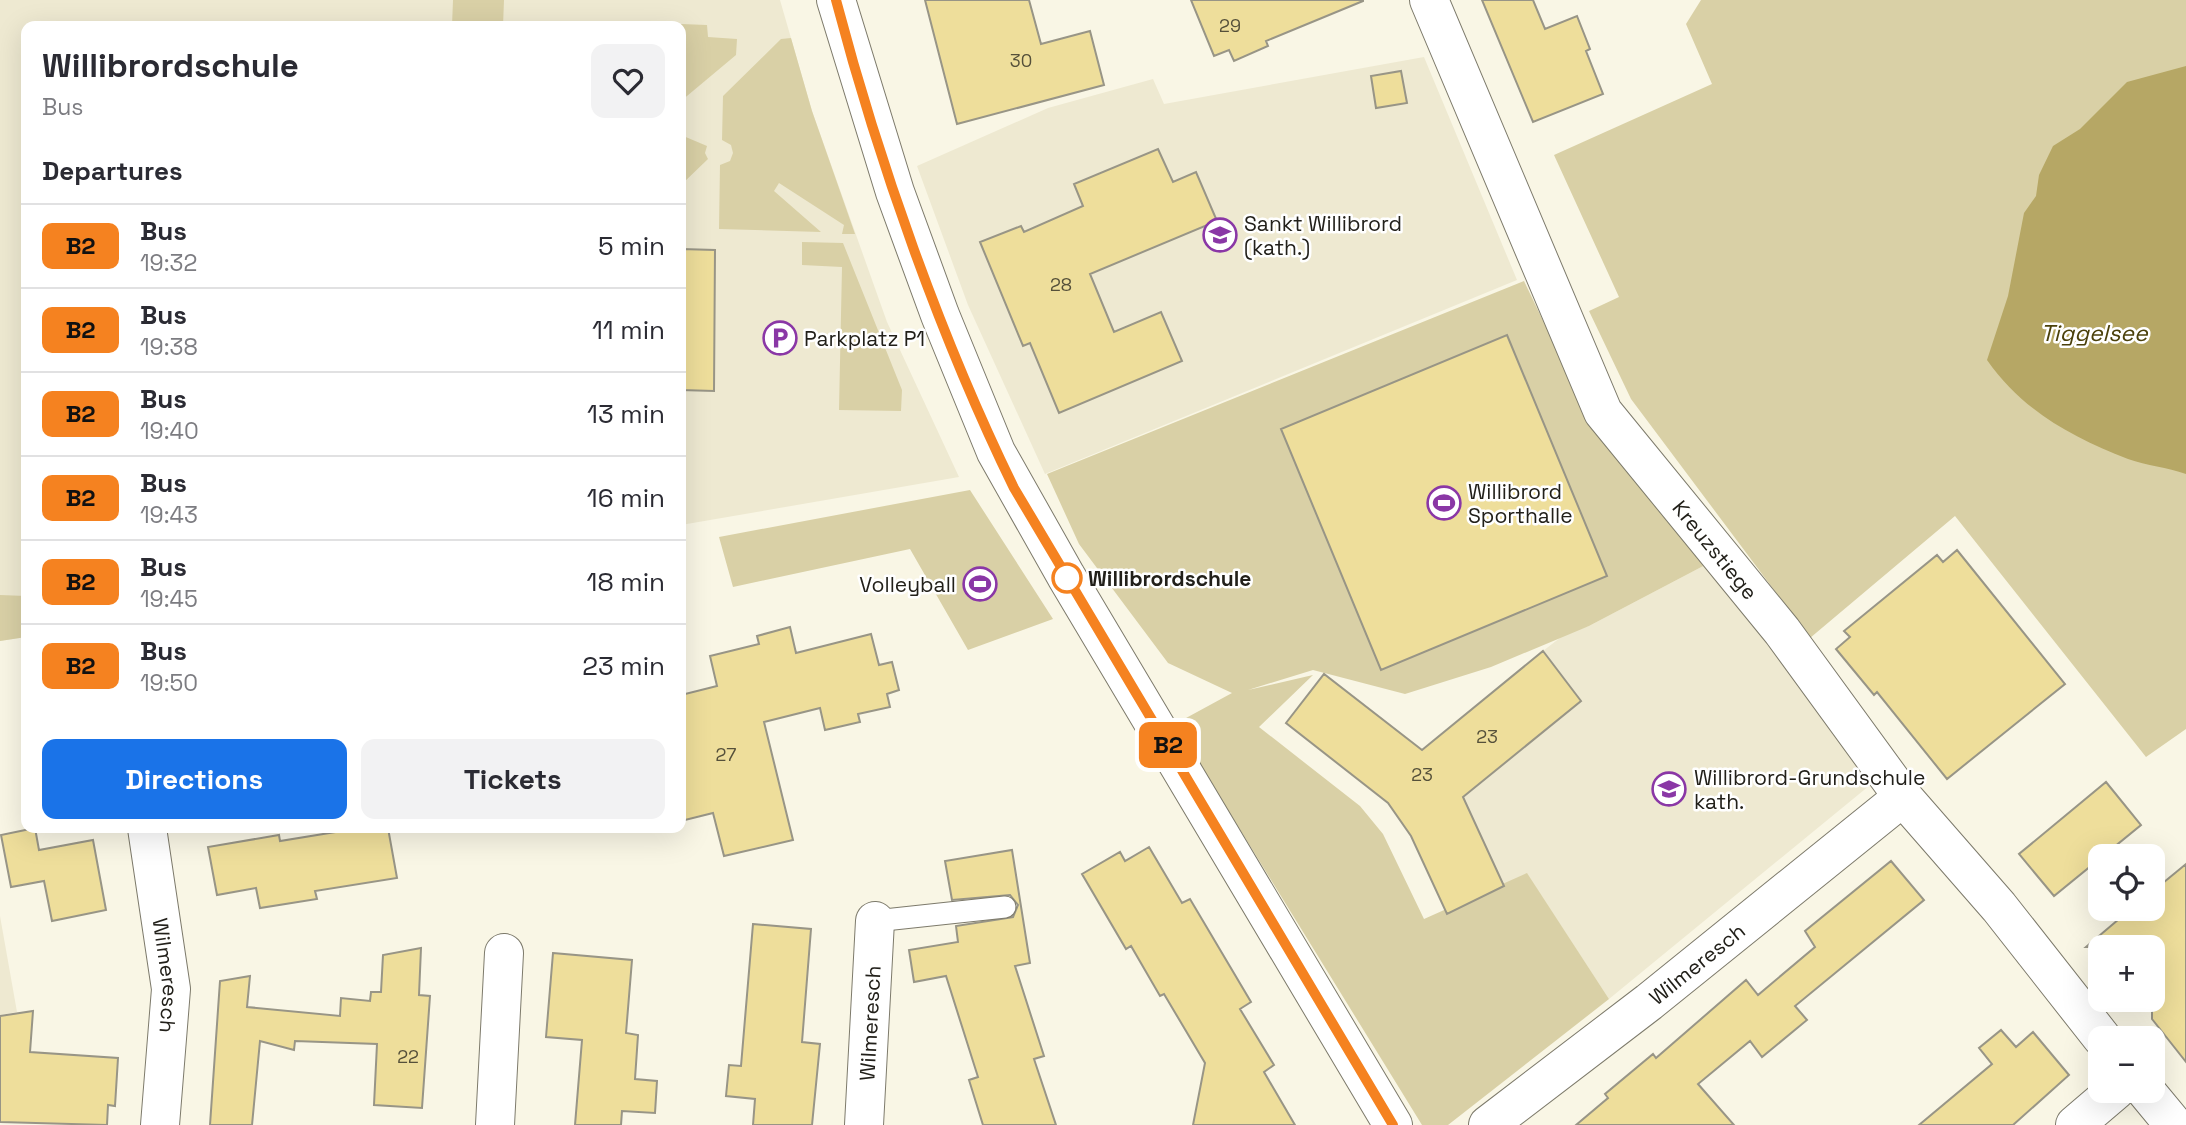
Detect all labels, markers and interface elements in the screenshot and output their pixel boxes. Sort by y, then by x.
house number: 29 [1219,14,1241,37]
button: heart [591,44,665,118]
text: Willibrordschule [42,45,299,87]
house number: 30 [1010,49,1032,72]
text: Bus [42,92,83,122]
text: Departures [42,154,183,188]
place label: Sankt Willibrord (kath.) [1244,210,1402,261]
text: Bus [140,214,187,248]
school or university icon: Sankt Willibrord (kath.) [1201,216,1239,254]
text: 5 min [598,229,665,263]
text: B2 [65,230,96,261]
text: 19:32 [140,248,197,278]
house number: 28 [1050,273,1072,296]
text: Bus [140,298,187,332]
text: 11 min [592,313,665,347]
text: B2 [65,314,96,345]
water label: Tiggelsee [2040,318,2149,348]
parking icon: Parkplatz P1 [761,319,799,357]
place label: Parkplatz P1 [804,325,925,352]
text: 19:38 [140,332,198,362]
text: Bus [140,382,187,416]
text: 13 min [587,397,665,431]
text: B2 [65,398,96,429]
text: 19:40 [140,416,199,446]
text: Bus [140,466,187,500]
place label: Willibrord Sporthalle [1468,478,1573,529]
text: 16 min [587,481,665,515]
text: B2 [65,482,96,513]
sports icon: Willibrord Sporthalle [1425,484,1463,522]
street label: Kreuzstiege [1667,494,1764,605]
text: 19:43 [140,500,198,530]
text: Bus [140,550,187,584]
marker: Willibrordschule [1052,563,1082,593]
text: 18 min [587,565,665,599]
sports icon: Volleyball [961,565,999,603]
place label: Willibrordschule [1088,565,1251,592]
text: B2 [65,566,96,597]
place label: Volleyball [859,571,956,598]
text: 19:45 [140,584,198,614]
text: Bus [140,634,187,668]
text: 23 min [582,649,665,683]
text: B2 [65,650,96,681]
text: 19:50 [140,668,198,698]
line badge: B2 [1136,722,1200,768]
house number: 23 [1476,725,1498,748]
text: B2 [1153,729,1183,760]
button: Directions [42,739,347,819]
button: Tickets [361,739,665,819]
house number: 27 [716,743,736,766]
house number: 23 [1411,763,1433,786]
place label: Willibrord-Grundschule kath. [1694,764,1925,815]
school or university icon: Willibrord-Grundschule kath. [1650,770,1688,808]
map controls [2088,844,2165,1103]
button: locate [2088,844,2165,921]
street label: Wilmeresch [147,916,185,1034]
street label: Wilmeresch [1643,917,1750,1010]
button: + [2088,935,2165,1012]
street label: Wilmeresch [853,965,886,1082]
button: − [2088,1026,2165,1103]
house number: 22 [397,1045,419,1068]

